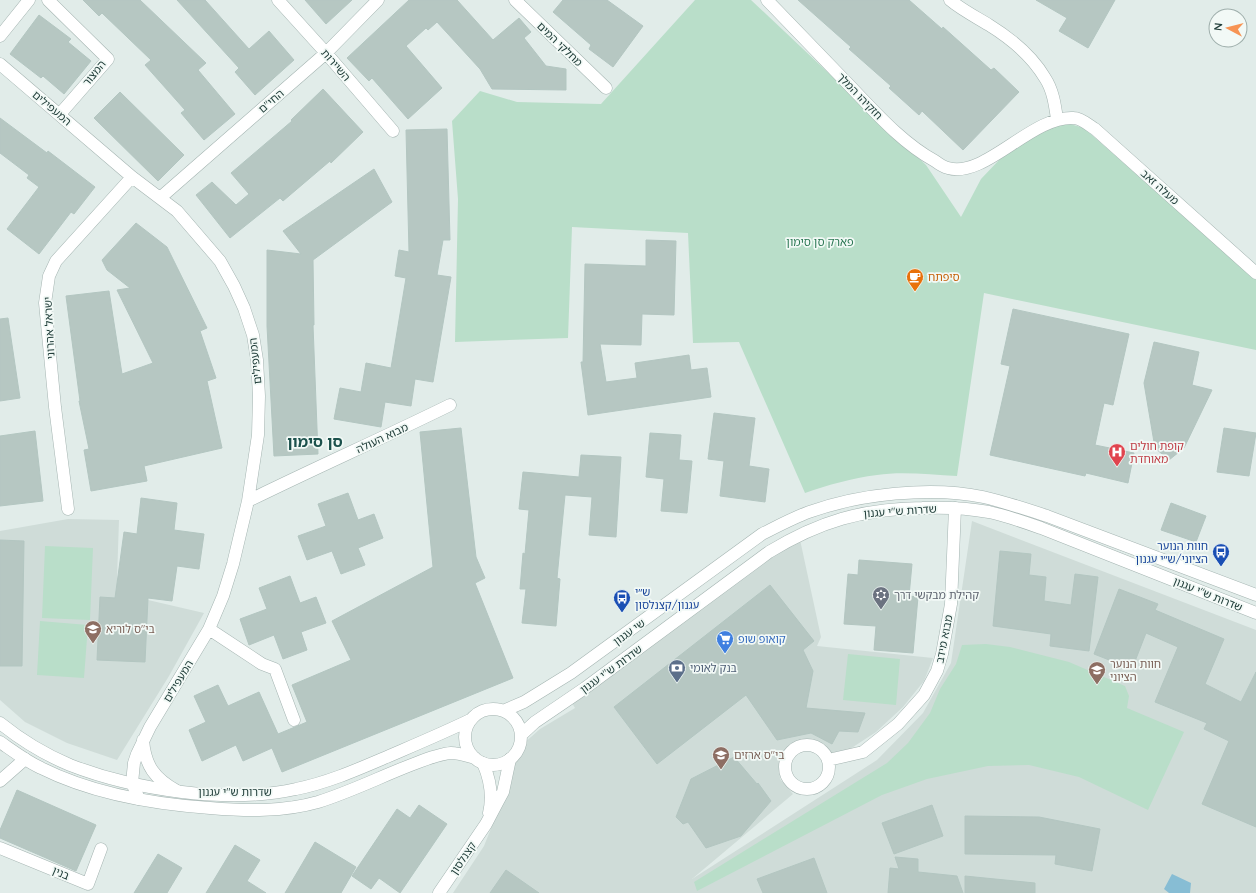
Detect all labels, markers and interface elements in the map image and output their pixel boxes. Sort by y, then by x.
north arrow [1208,8,1248,48]
street label: מחלקי המים [534,19,586,69]
text: N [1211,22,1226,32]
street label: השיירות [318,46,354,84]
street label: המצור [79,57,109,89]
street label: חזקיהו המלך [834,70,886,122]
street label: החי"ם [255,86,287,116]
street label: המעפילים [30,88,74,128]
street label: מעלה זאב [1138,166,1182,208]
park label: פארק סן סימון [786,235,854,249]
cafe icon: סיפתח [905,267,925,292]
place label: סיפתח [928,270,960,284]
street label: ישראל אהרוני [40,296,58,360]
street label: המעפילים [246,337,264,385]
street label: מבוא העולה [354,420,410,456]
district label: סן סימון [287,432,343,451]
place label: קופת חולים מאוחדת [1130,439,1184,466]
hospital icon: קופת חולים מאוחדת [1107,442,1127,467]
street label: שדרות ש"י עגנון [863,501,937,521]
place label: חוות הנוער הציוני/ש״י עגנון [1136,539,1208,566]
bus stop icon: חוות הנוער הציוני/ש״י עגנון [1211,542,1231,567]
street label: שדרות ש"י עגנון [1171,574,1245,614]
place label: ש״י עגנון/קצנלסון [635,585,699,612]
synagogue icon: קהילת מבקשי דרך [871,585,891,610]
bus stop icon: ש״י עגנון/קצנלסון [612,588,632,613]
place label: קהילת מבקשי דרך [894,588,979,602]
street label: מבוא מידב [932,614,956,664]
street label: שי עגנון [610,616,648,648]
school or university icon: בי"ס לוריא [83,619,103,644]
place label: בי"ס לוריא [106,622,155,636]
supermarket icon: קואופ שופ [715,629,735,654]
place label: קואופ שופ [738,632,786,646]
street label: שדרות ש"י עגנון [577,642,645,696]
street label: המעפילים [160,657,196,705]
place label: חוות הנוער הציוני [1110,657,1161,684]
bank icon: בנק לאומי [667,658,687,683]
school or university icon: חוות הנוער הציוני [1087,660,1107,685]
place label: בנק לאומי [690,661,737,675]
school or university icon: בי"ס ארזים [711,745,731,770]
place label: בי"ס ארזים [734,748,785,762]
street label: שדרות ש"י עגנון [198,785,272,799]
street label: קצנלסון [447,839,479,877]
street label: בנין [50,863,72,883]

